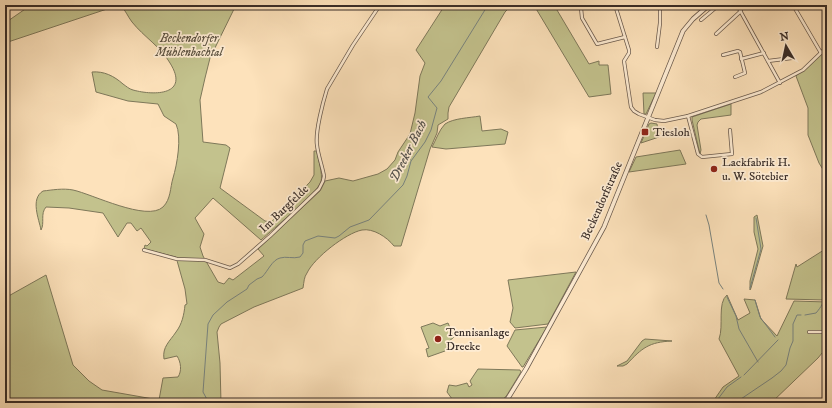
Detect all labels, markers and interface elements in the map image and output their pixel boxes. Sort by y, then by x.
north arrow [766,26,806,66]
text: N [779,29,790,45]
park label: Beckendorfer Mühlenbachtal [154,31,224,60]
water label: Dreeker Bach [386,117,430,184]
place label: Tiesloh [653,125,690,140]
marker: Tiesloh [640,127,650,137]
place label: Lackfabrik H. u. W. Sötebier [722,155,791,184]
street label: Beckendorfstraße [578,159,626,243]
marker: Lackfabrik H. u. W. Sötebier [709,164,719,174]
street label: Im Bargfelde [256,182,312,236]
place label: Tennisanlage Dreeke [446,325,509,354]
marker: Tennisanlage Dreeke [433,334,443,344]

